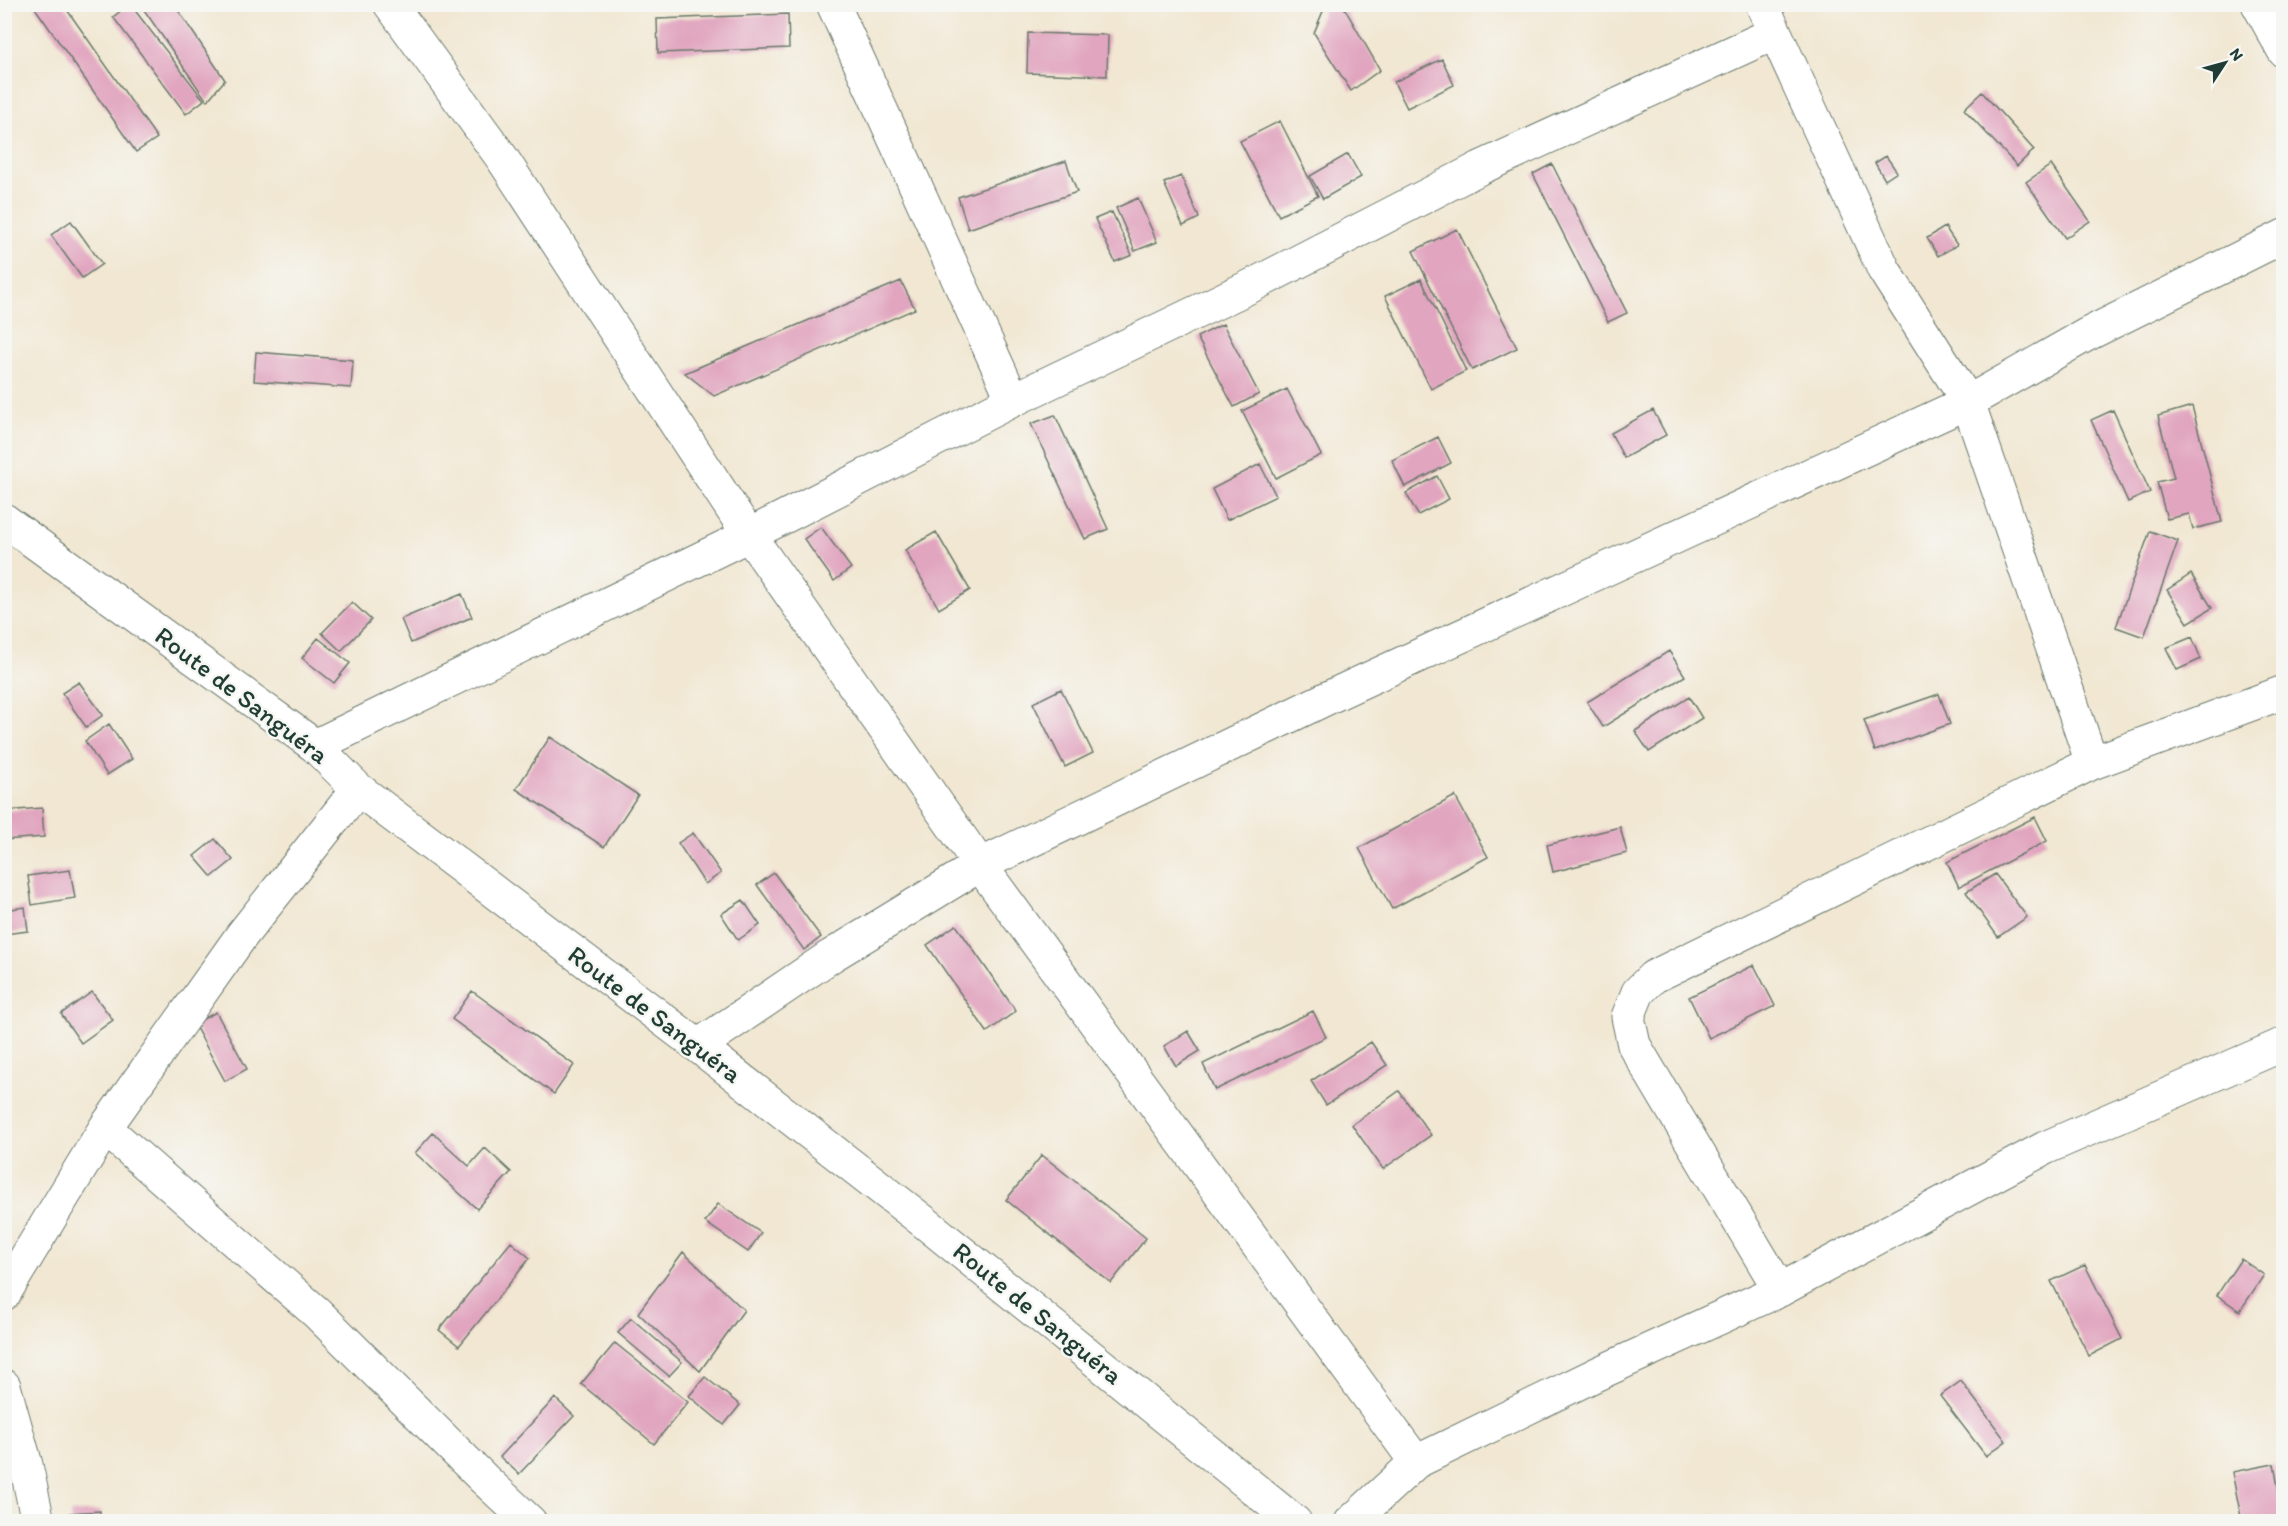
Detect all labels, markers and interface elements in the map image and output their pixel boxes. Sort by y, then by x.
north arrow [2195,33,2255,93]
text: N [2226,45,2248,64]
street label: Route de Sanguéra [149,619,335,771]
street label: Route de Sanguéra [562,938,748,1090]
street label: Route de Sanguéra [947,1235,1130,1392]

